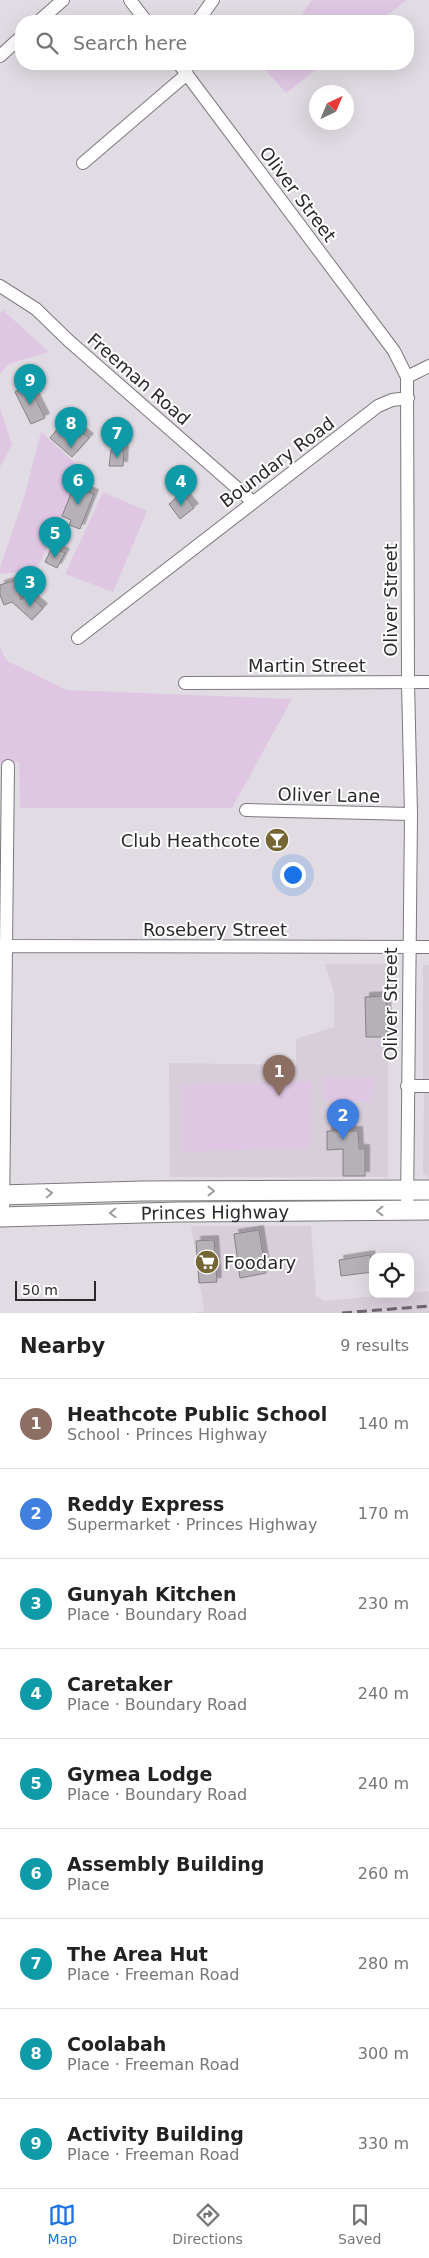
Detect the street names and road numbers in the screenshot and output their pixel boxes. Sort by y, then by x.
street label: Oliver Street [255,142,341,246]
street label: Freeman Road [83,329,195,429]
street label: Boundary Road [216,412,338,512]
street label: Oliver Street [380,543,401,657]
street label: Martin Street [248,655,366,676]
street label: Oliver Lane [278,784,380,806]
street label: Rosebery Street [143,919,287,940]
street label: Oliver Street [380,947,401,1061]
street label: Princes Highway [140,1201,290,1224]

